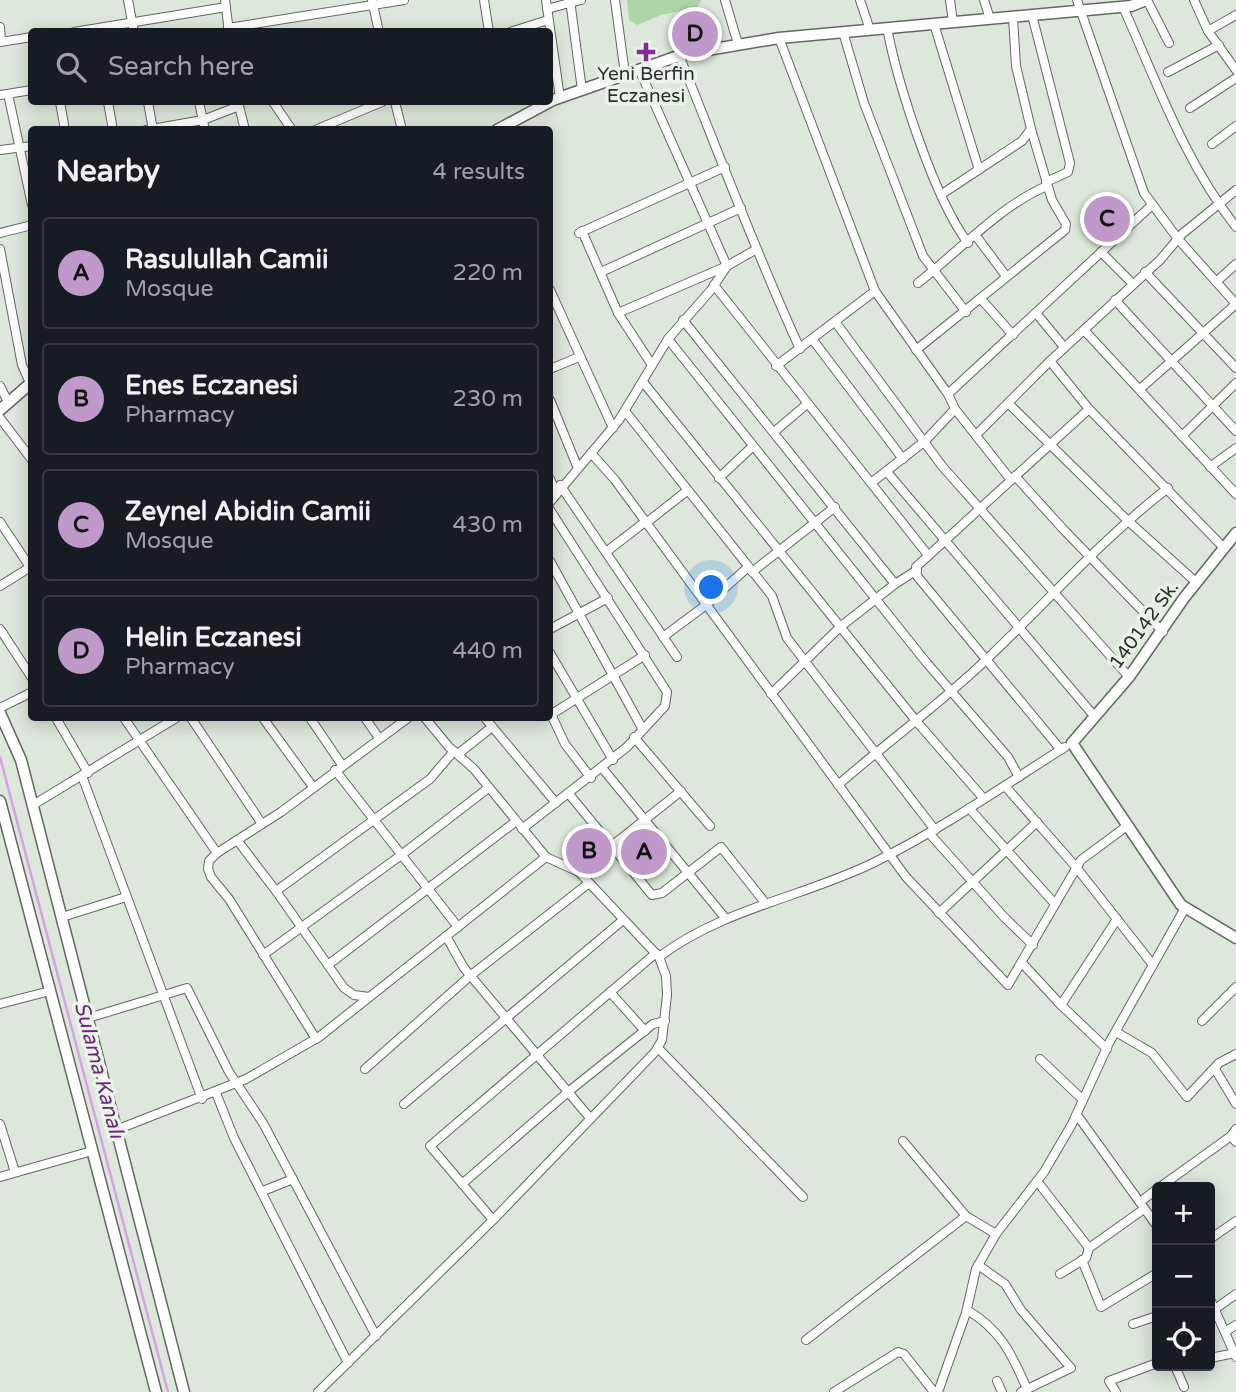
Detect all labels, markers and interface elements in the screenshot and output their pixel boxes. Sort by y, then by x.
pin: D [672,8,718,60]
search box [28,28,553,105]
marker: Yeni Berfin Eczanesi [638,44,654,60]
icon: search [52,48,90,86]
text: Search here [108,51,254,82]
place label: Yeni Berfin Eczanesi [597,63,695,107]
text: Nearby [56,153,160,190]
text: 4 results [432,158,525,186]
pin: C [1084,193,1130,245]
text: Rasulullah Camii [125,244,328,275]
text: A [72,259,90,287]
text: 220 m [453,259,523,287]
text: Mosque [125,275,213,303]
text: Enes Eczanesi [125,370,298,401]
text: B [73,385,89,413]
text: 230 m [453,385,523,413]
text: Pharmacy [125,401,235,429]
text: Zeynel Abidin Camii [125,496,371,527]
text: C [73,511,89,539]
text: 430 m [453,511,523,539]
text: Mosque [125,527,213,555]
your location [694,570,728,604]
street label: 140142 Sk. [1105,577,1183,673]
text: Helin Eczanesi [125,622,302,653]
text: D [72,637,90,665]
text: 440 m [453,637,523,665]
text: Pharmacy [125,653,235,681]
pin: B [566,825,612,877]
pin: A [621,826,667,878]
water label: Sulama Kanalı [69,999,130,1143]
map controls [1152,1182,1215,1371]
button: + [1152,1182,1215,1245]
button: − [1152,1245,1215,1308]
button: locate [1152,1308,1215,1371]

